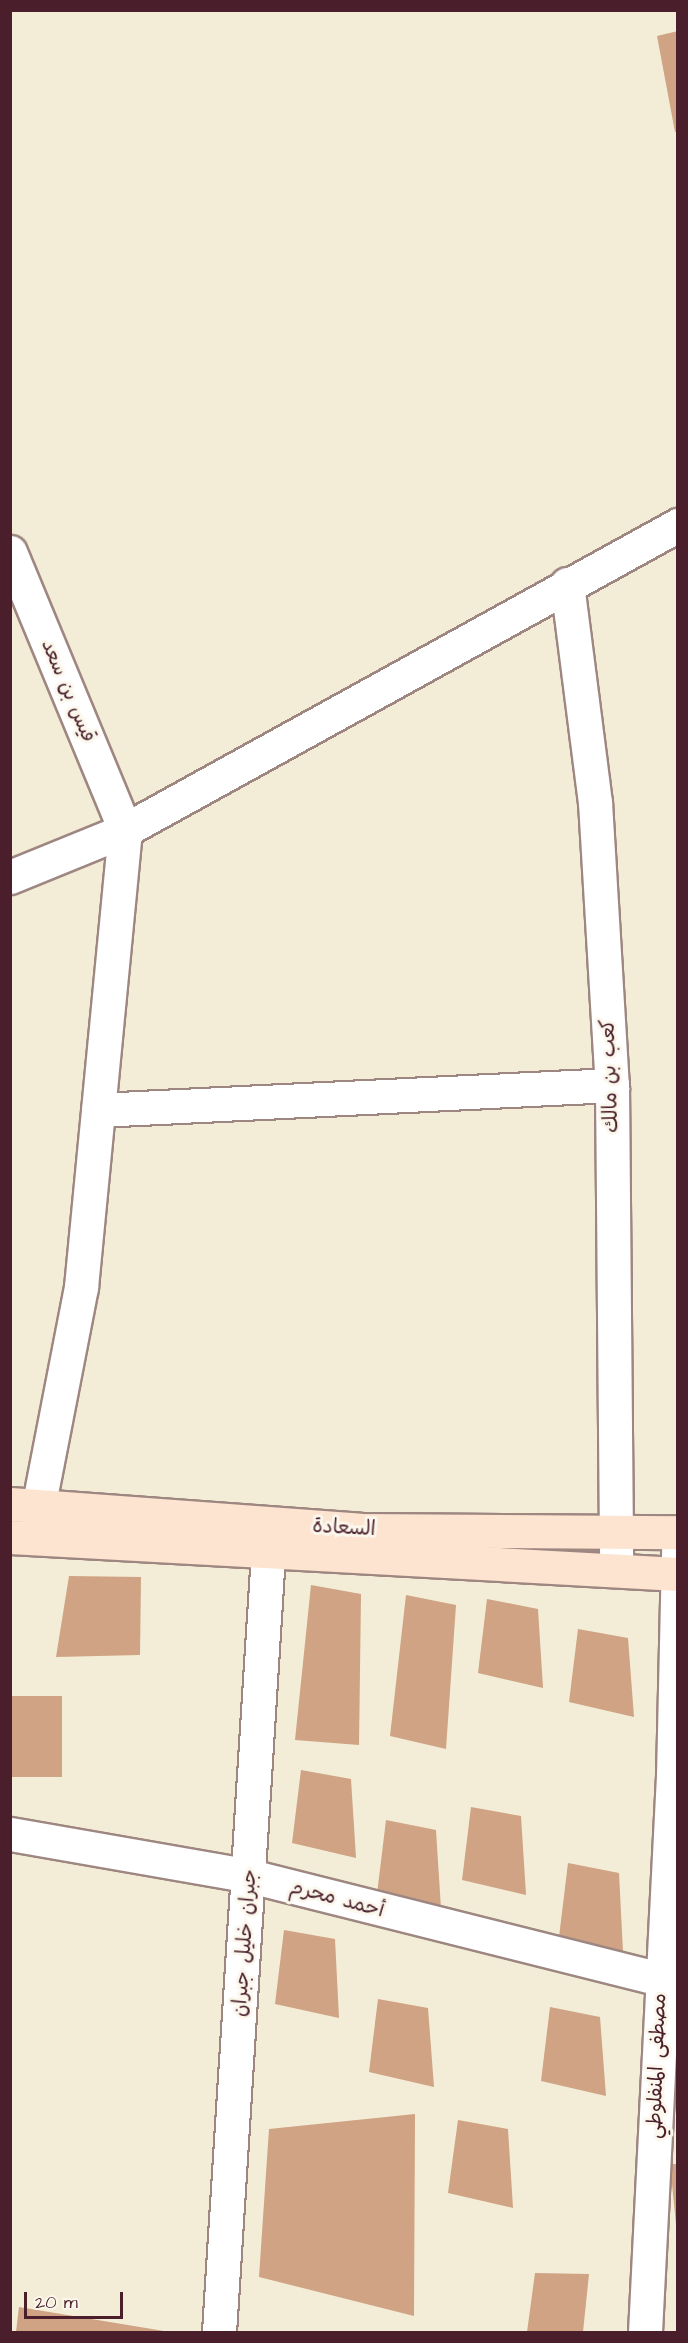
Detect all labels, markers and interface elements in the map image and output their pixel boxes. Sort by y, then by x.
street label: قيس بن سعد [36,636,100,746]
street label: كعب بن مالك [596,1019,624,1133]
street label: السعادة [312,1514,376,1542]
street label: جبران خليل جبران [228,1868,262,2018]
street label: أحمد محرم [287,1875,387,1923]
street label: مصطفى المنفلوطي [642,1993,672,2139]
scale bar [27,2280,126,2318]
text: 20 m [35,2290,78,2315]

